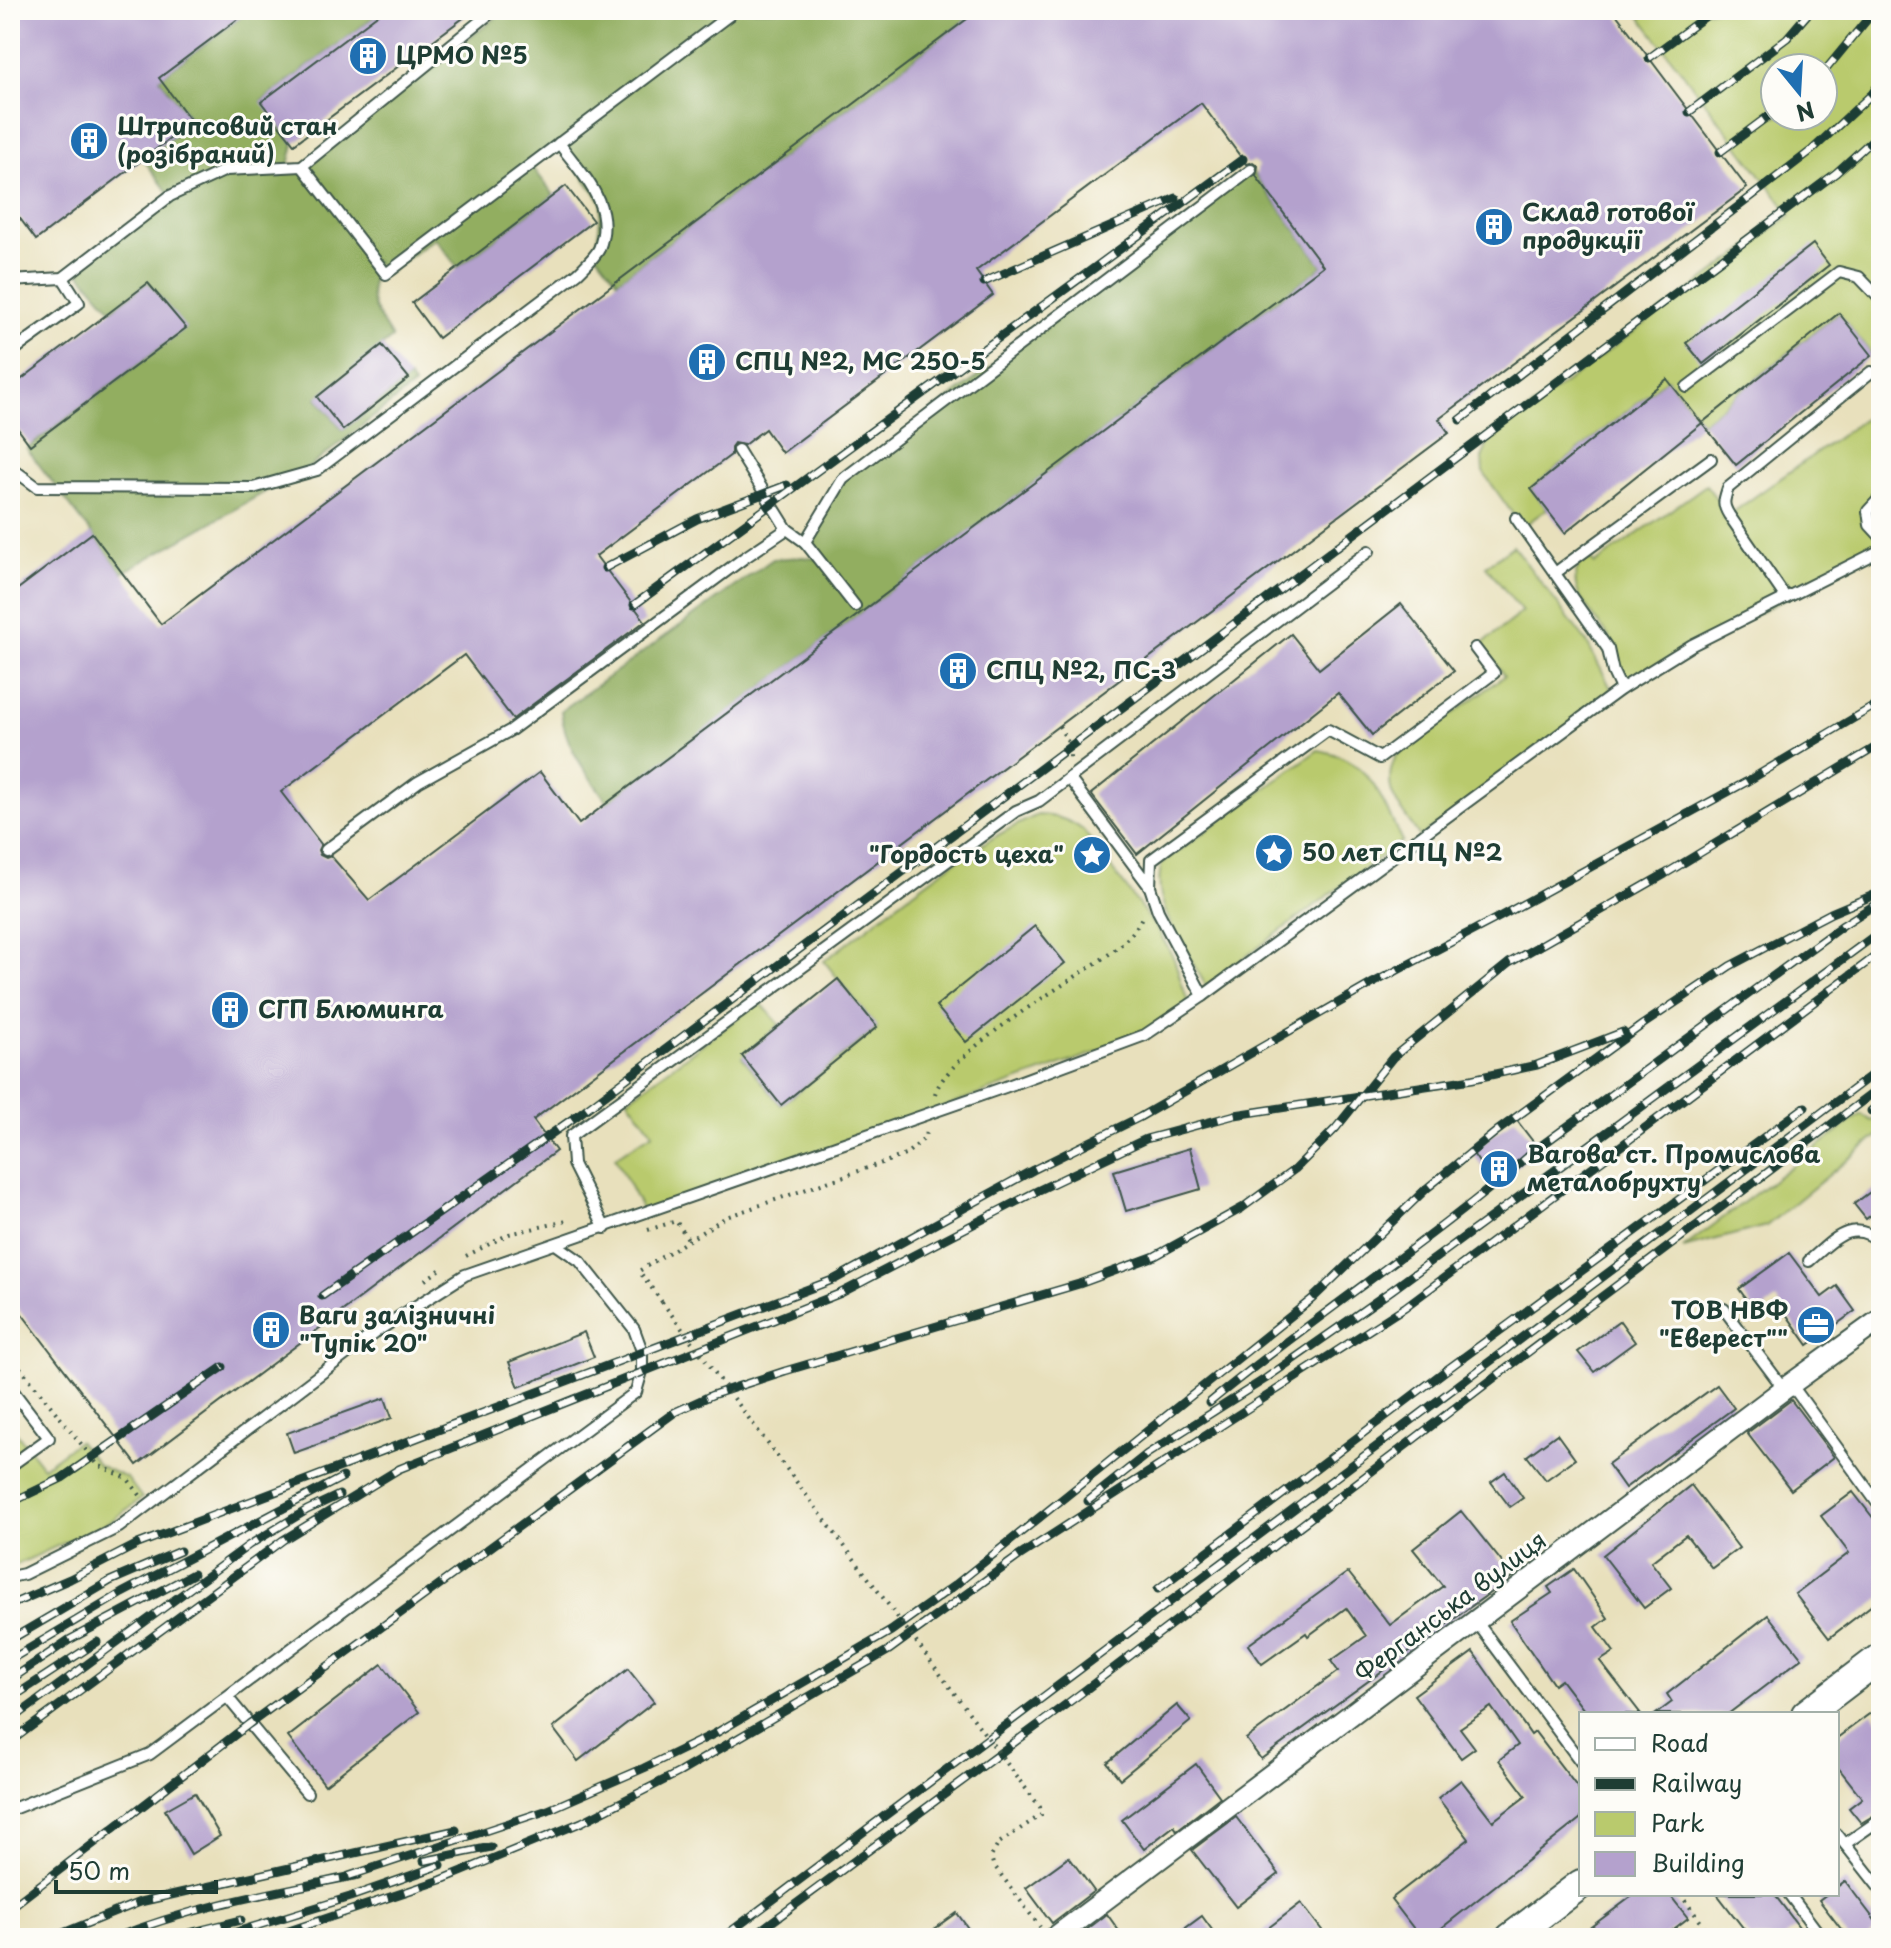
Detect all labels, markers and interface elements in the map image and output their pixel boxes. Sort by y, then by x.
building icon: ЦРМО №5 [347,35,389,77]
place label: ЦРМО №5 [396,36,528,72]
north arrow [1759,52,1839,132]
text: N [1792,94,1819,131]
place label: Штрипсовий стан (розібраний) [117,107,337,171]
building icon: Штрипсовий стан (розібраний) [68,120,110,162]
place label: Склад готової продукції [1522,193,1695,257]
building icon: Склад готової продукції [1473,206,1515,248]
building icon: СПЦ №2, МС 250-5 [686,341,728,383]
place label: СПЦ №2, МС 250-5 [735,342,986,378]
building icon: СПЦ №2, ПС-3 [937,650,979,692]
place label: СПЦ №2, ПС-3 [986,651,1176,687]
place icon: 50 лет СПЦ №2 [1253,832,1295,874]
place label: 50 лет СПЦ №2 [1302,833,1503,869]
place icon: "Гордость цеха" [1071,834,1113,876]
place label: "Гордость цеха" [869,835,1064,871]
building icon: СГП Блюминга [209,989,251,1031]
place label: СГП Блюминга [258,990,444,1026]
place label: Вагова ст. Промислова металобрухту [1527,1135,1821,1199]
building icon: Вагова ст. Промислова металобрухту [1478,1148,1520,1190]
place label: ТОВ НВФ "Еверест"" [1659,1291,1788,1355]
place label: Ваги залізничні "Тупік 20" [299,1296,495,1360]
office icon: ТОВ НВФ "Еверест"" [1795,1304,1837,1346]
building icon: Ваги залізничні "Тупік 20" [250,1309,292,1351]
street label: Ферганська вулиця [1346,1521,1553,1690]
legend [1579,1712,1839,1896]
text: Road [1651,1724,1709,1760]
text: Railway [1651,1764,1742,1800]
text: Park [1651,1804,1705,1840]
scale bar [56,1844,216,1894]
text: Building [1651,1844,1745,1880]
text: 50 m [68,1852,130,1888]

